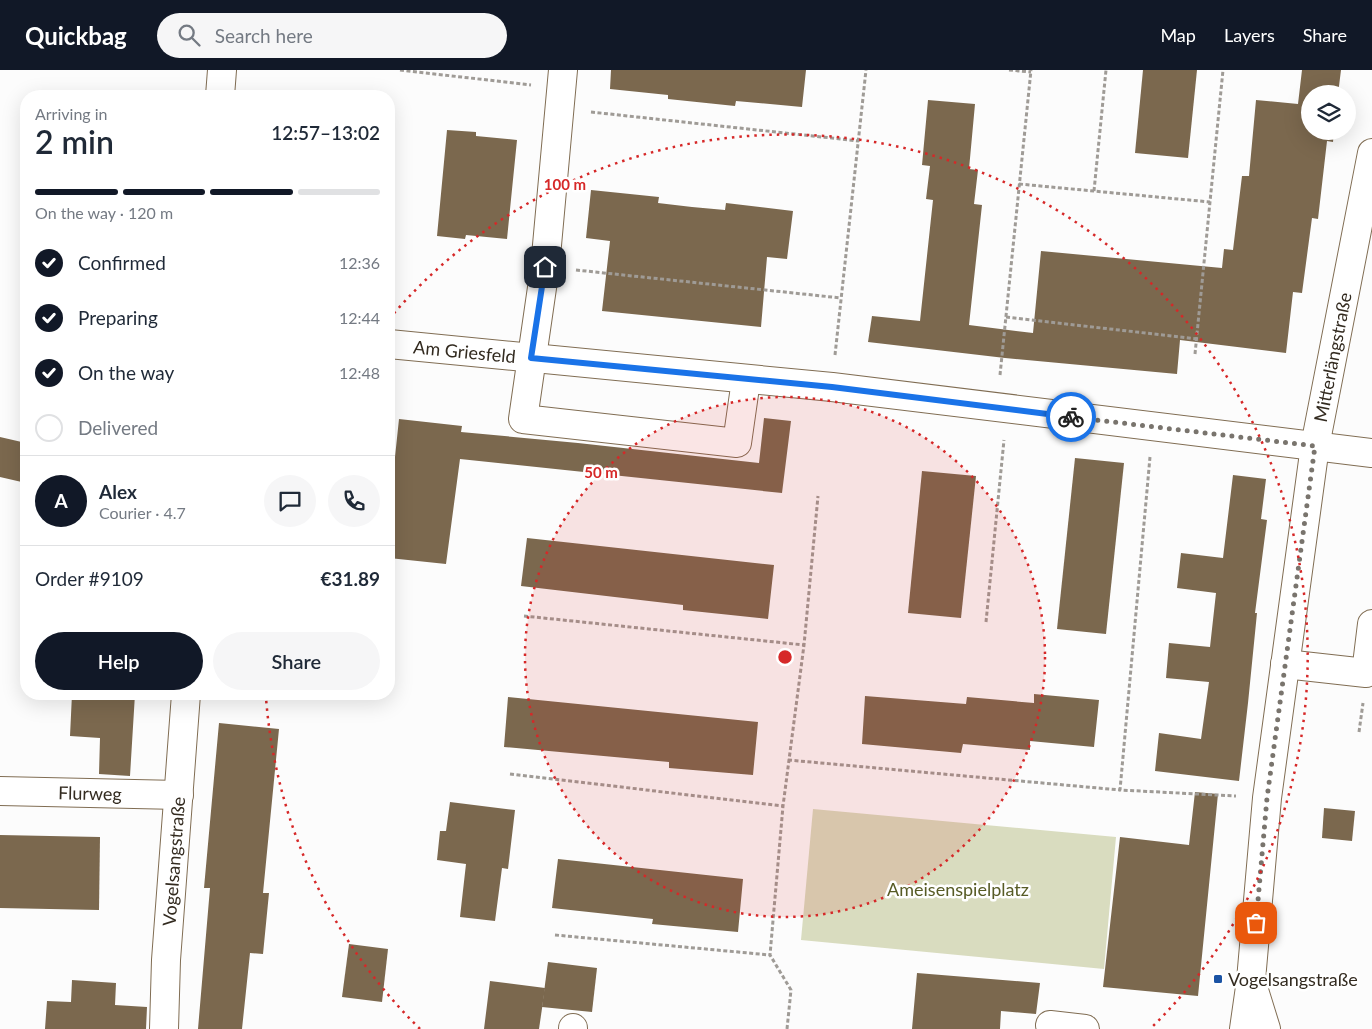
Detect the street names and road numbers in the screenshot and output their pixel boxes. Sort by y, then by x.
street label: Mitterlängstraße [1309,291,1356,424]
street label: Am Griesfeld [412,335,517,367]
street label: Flurweg [58,781,122,805]
street label: Vogelsangstraße [158,796,189,927]

